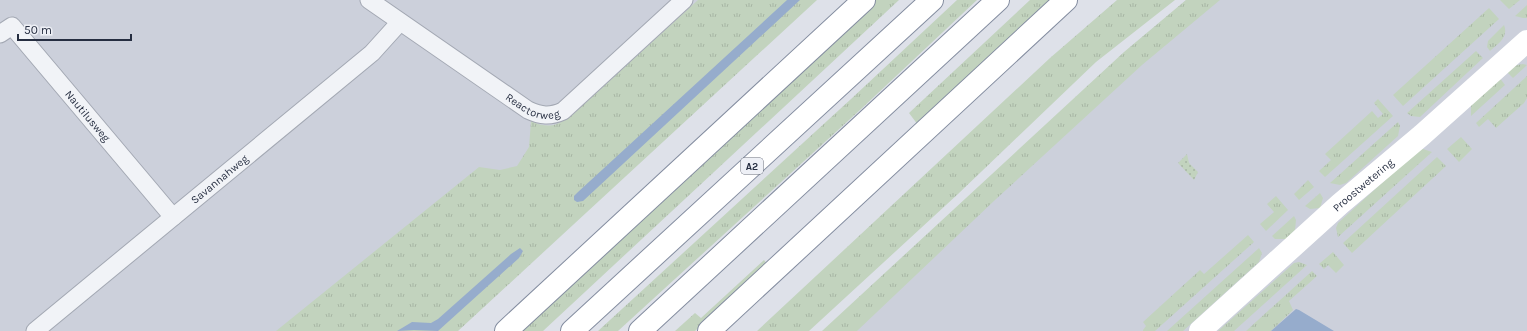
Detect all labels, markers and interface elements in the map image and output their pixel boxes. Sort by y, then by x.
scale bar [18,16,131,42]
text: 50 m [24,23,52,37]
street label: Nautilusweg [62,88,113,145]
street label: Reactorweg [503,91,562,122]
street label: Savannahweg [188,151,251,207]
street label: Proostwetering [1330,155,1397,214]
road number: A2 [741,158,763,174]

